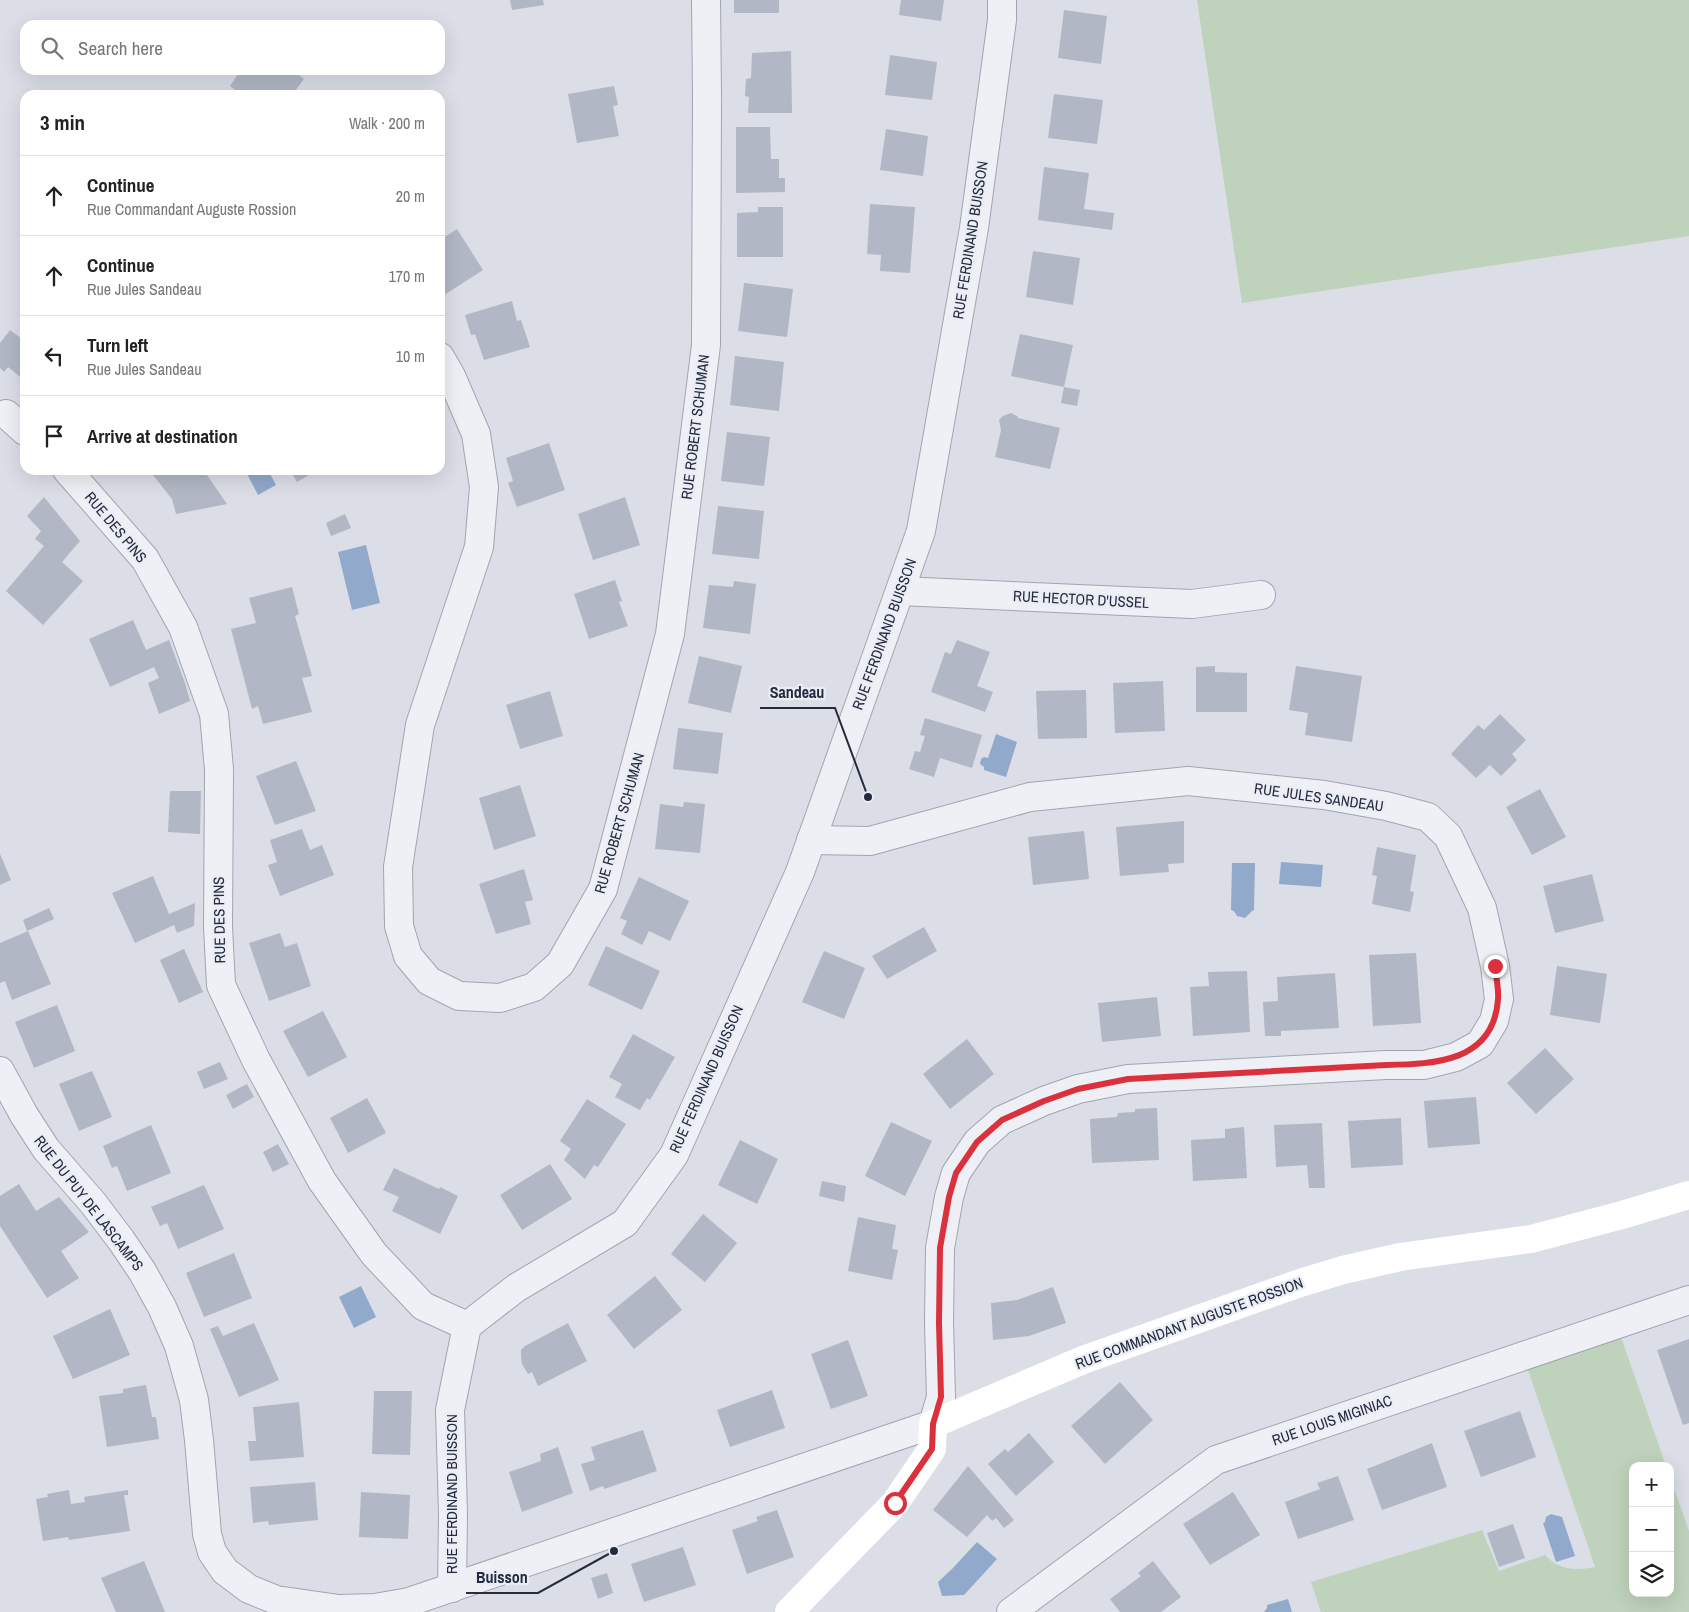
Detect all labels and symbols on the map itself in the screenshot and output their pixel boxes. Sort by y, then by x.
street label: RUE FERDINAND BUISSON [947,159,993,321]
street label: RUE ROBERT SCHUMAN [676,353,714,501]
street label: RUE DES PINS [80,487,152,567]
street label: RUE FERDINAND BUISSON [847,555,921,713]
street label: RUE HECTOR D'USSEL [1012,585,1150,613]
callout: Sandeau [760,677,835,708]
text: Sandeau [770,681,824,703]
street label: RUE ROBERT SCHUMAN [589,750,649,896]
street label: RUE JULES SANDEAU [1253,778,1385,816]
street label: RUE DES PINS [208,876,230,964]
route end [1484,955,1507,978]
street label: RUE FERDINAND BUISSON [664,1002,748,1156]
street label: RUE DU PUY DE LASCAMPS [29,1131,149,1275]
street label: RUE COMMANDANT AUGUSTE ROSSION [1072,1272,1306,1374]
street label: RUE LOUIS MIGINIAC [1269,1390,1395,1450]
street label: RUE FERDINAND BUISSON [441,1414,462,1574]
route start [884,1492,907,1515]
callout: Buisson [466,1562,538,1593]
text: Buisson [476,1566,528,1588]

